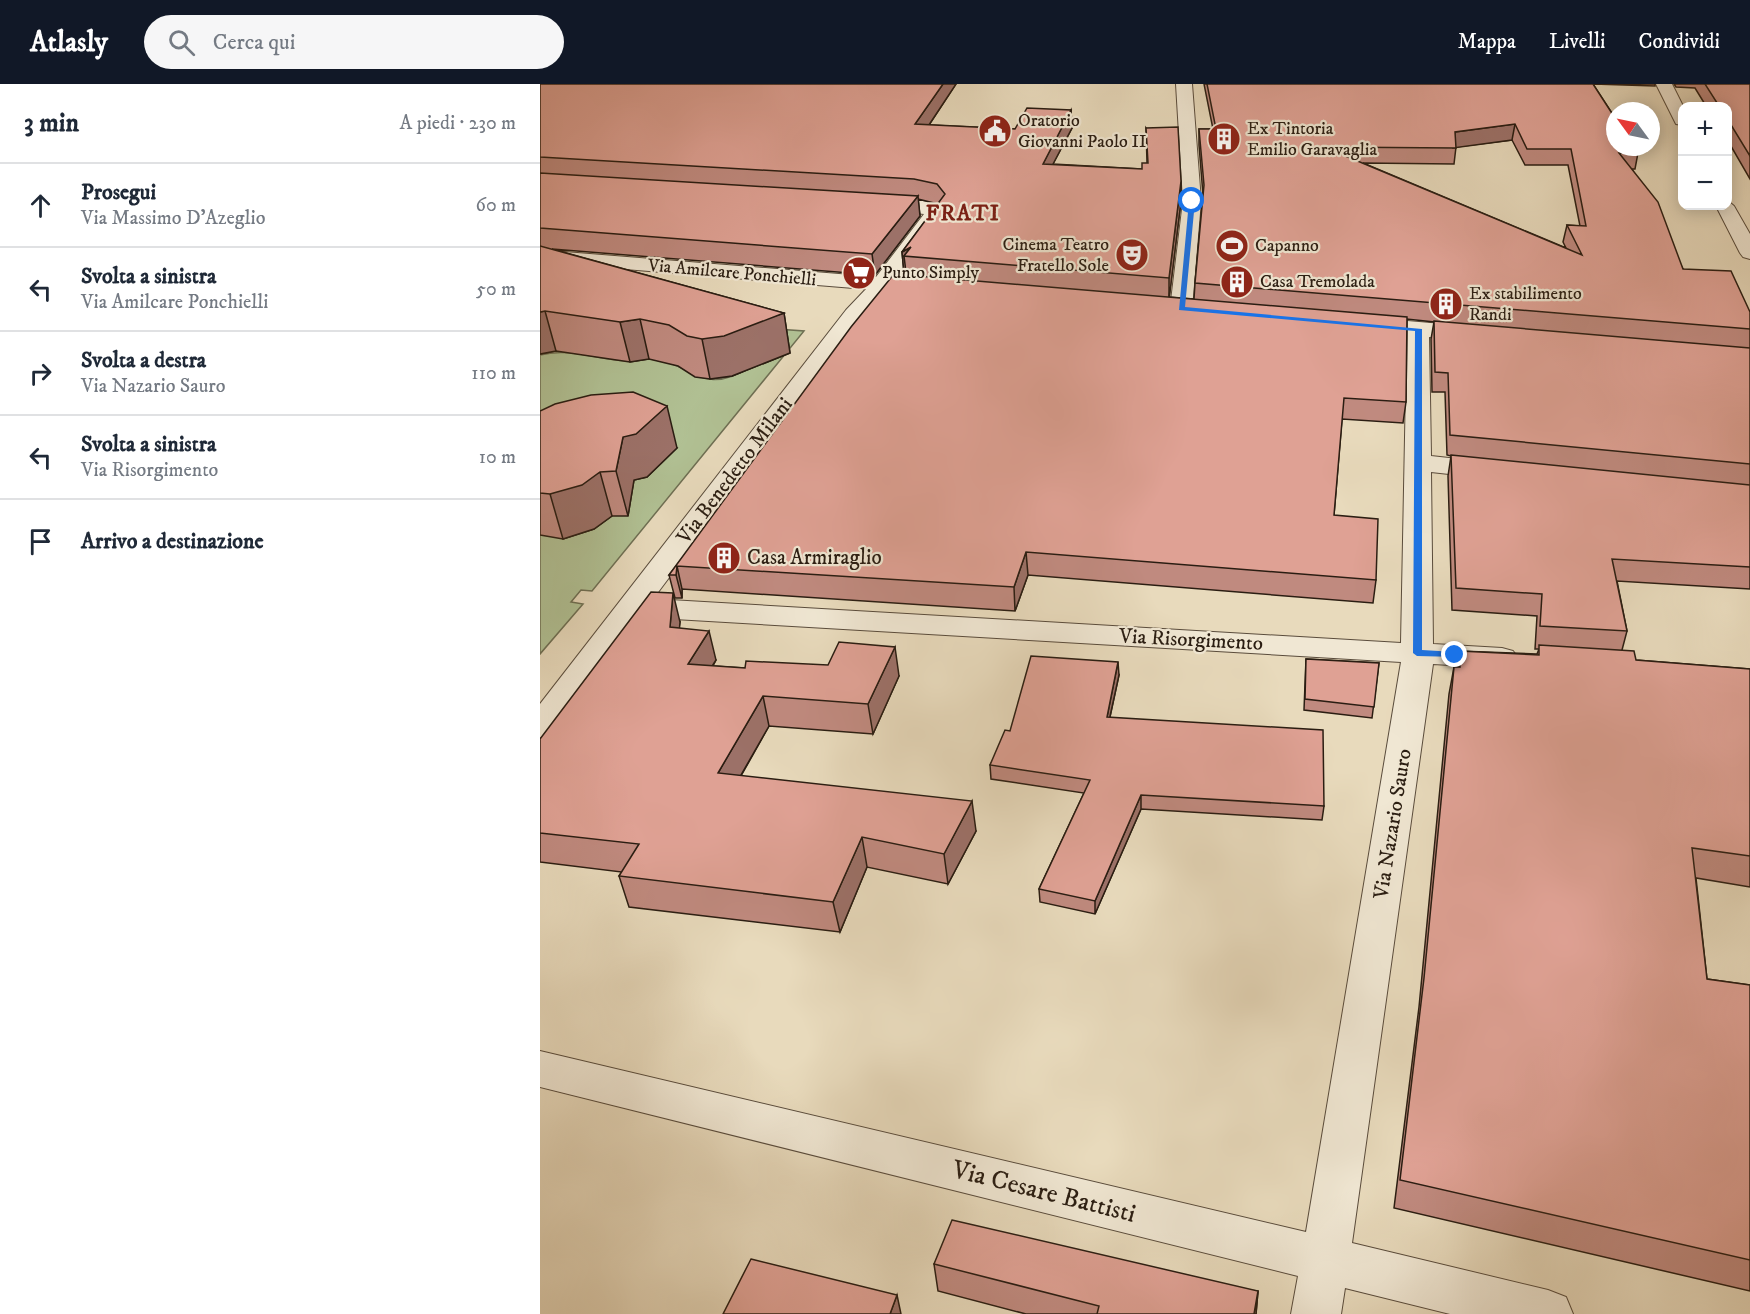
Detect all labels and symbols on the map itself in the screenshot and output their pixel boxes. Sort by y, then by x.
north arrow [1606,102,1660,156]
place label: Oratorio Giovanni Paolo II [1018,110,1146,153]
public building icon: Oratorio Giovanni Paolo II [977,113,1013,149]
place label: Ex Tintoria Emilio Garavaglia [1247,118,1377,161]
building icon: Ex Tintoria Emilio Garavaglia [1206,121,1242,157]
route start [1178,187,1204,213]
district label: FRATI [926,200,1000,227]
sports icon: Capanno [1214,228,1250,264]
place label: Cinema Teatro Fratello Sole [1003,234,1109,277]
place label: Capanno [1255,235,1319,257]
theatre icon: Cinema Teatro Fratello Sole [1114,237,1150,273]
street label: Via Amilcare Ponchielli [646,255,817,291]
supermarket icon: Punto Simply [841,255,877,291]
place label: Punto Simply [882,262,980,284]
building icon: Casa Tremolada [1219,264,1255,300]
place label: Casa Tremolada [1260,271,1375,293]
place label: Ex stabilimento Randi [1469,283,1582,326]
building icon: Ex stabilimento Randi [1428,286,1464,322]
street label: Via Benedetto Milani [671,392,799,550]
building icon: Casa Armiraglio [706,540,742,576]
place label: Casa Armiraglio [747,545,882,571]
street label: Via Risorgimento [1117,623,1264,657]
route end [1441,641,1467,667]
street label: Via Nazario Sauro [1368,747,1418,902]
street label: Via Cesare Battisti [948,1153,1139,1231]

